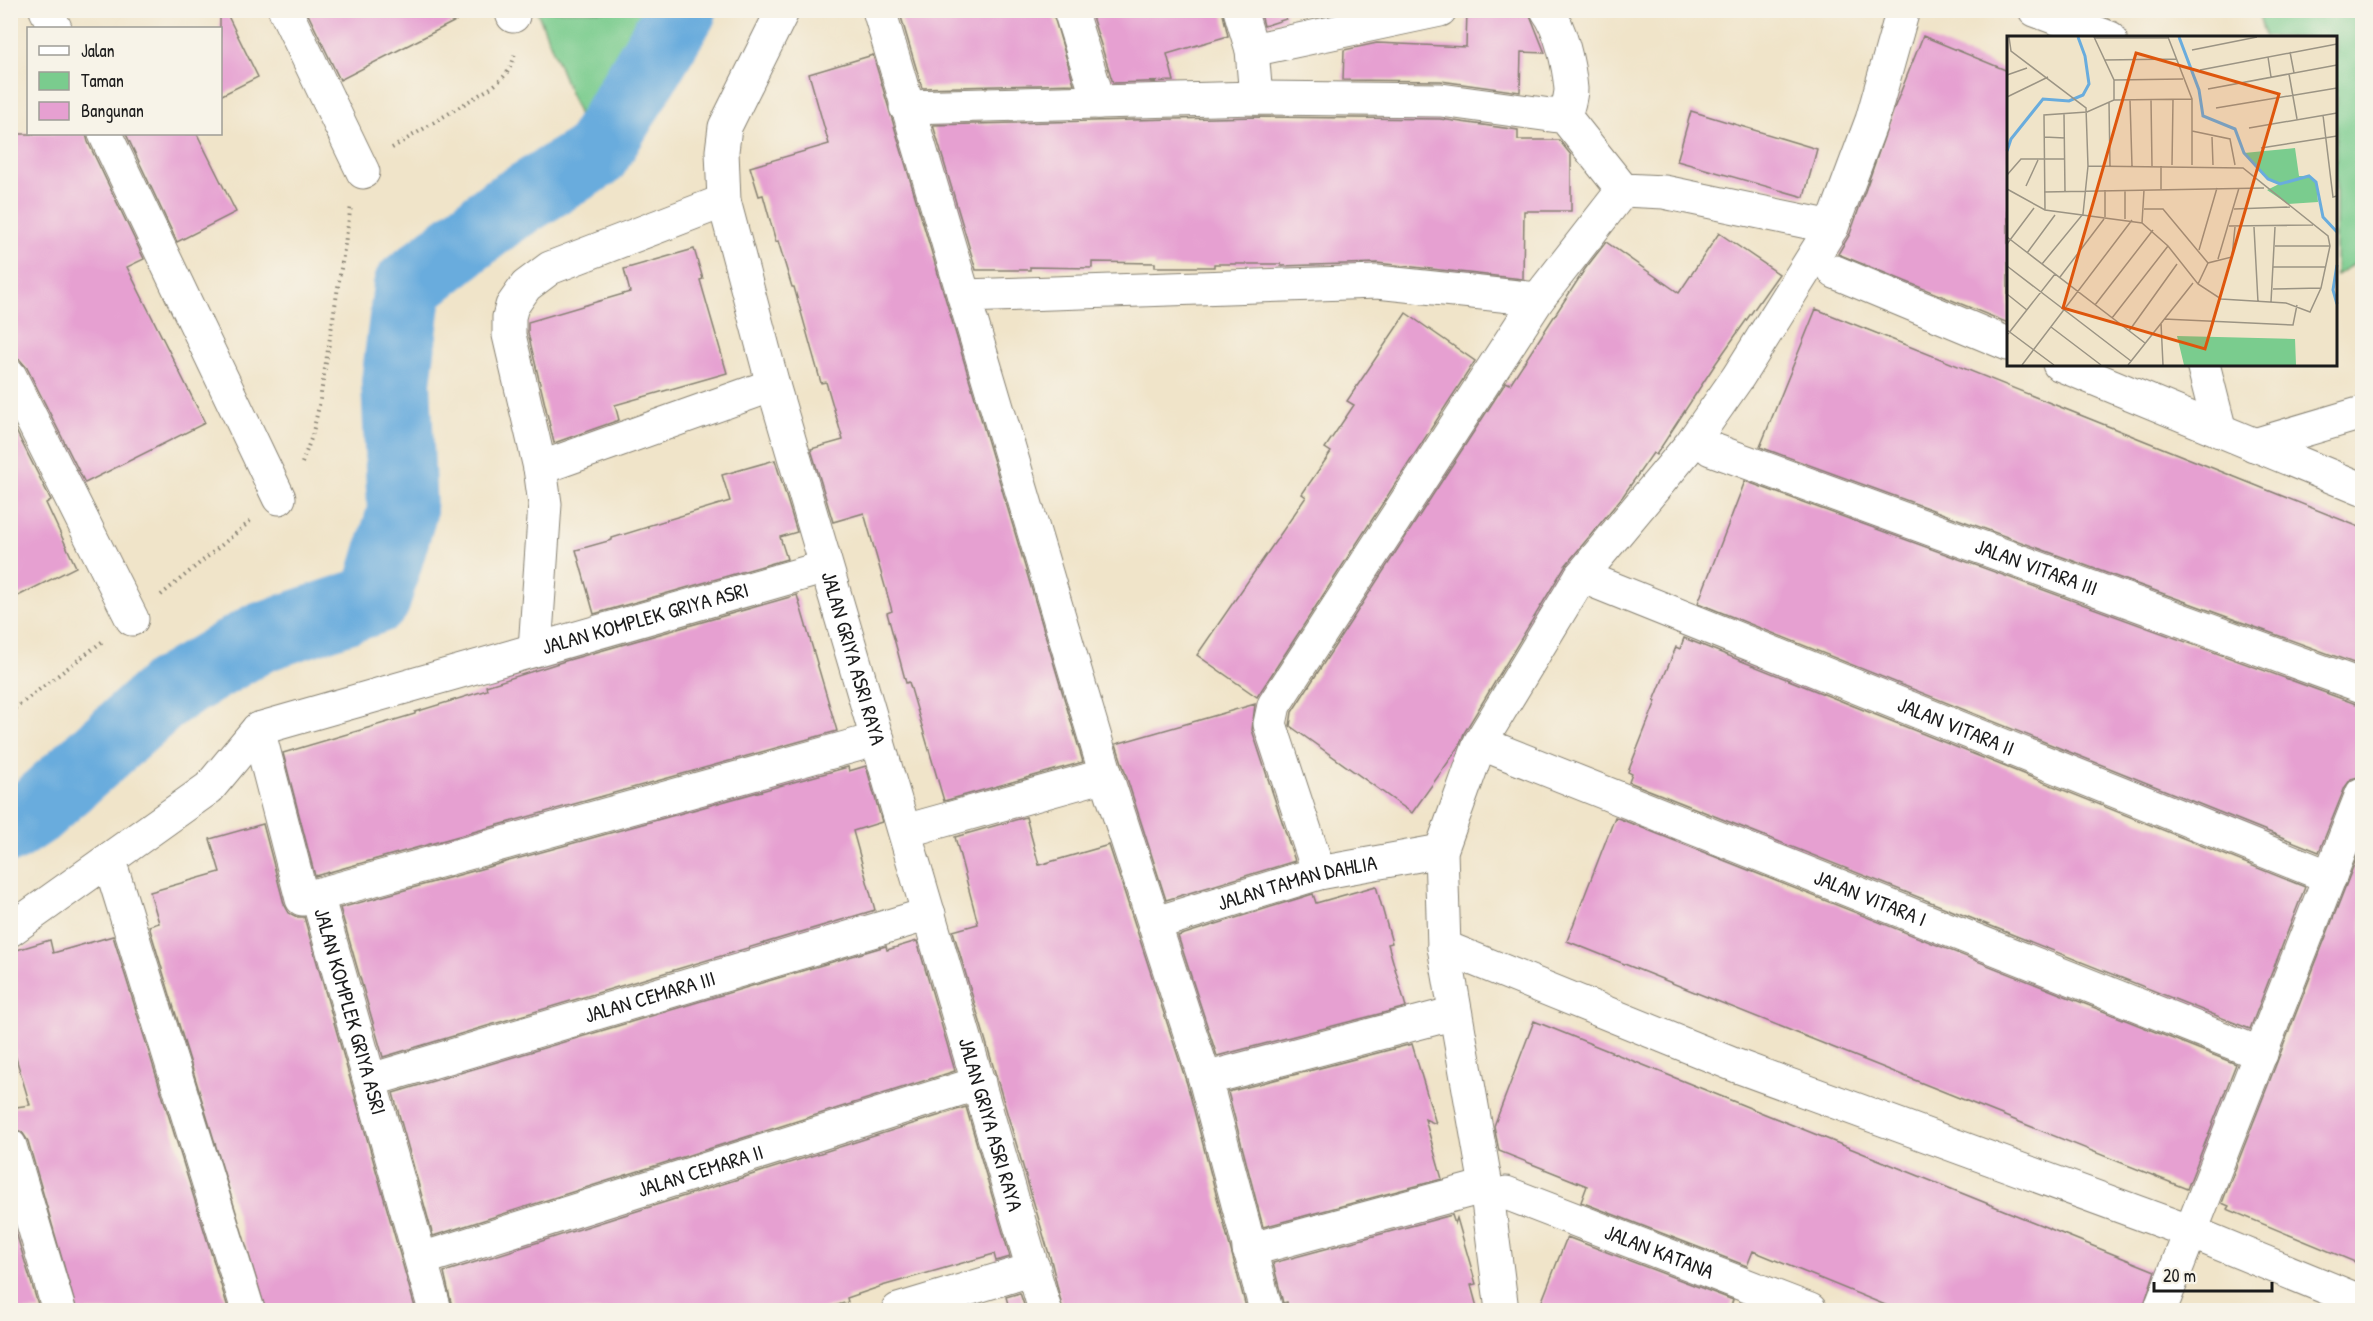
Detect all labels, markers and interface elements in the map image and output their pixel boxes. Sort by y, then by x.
legend [27,27,222,135]
inset map [2007,36,2337,366]
text: Jalan [81,38,115,63]
text: Taman [81,68,124,93]
text: Bangunan [81,98,144,123]
street label: JALAN VITARA III [1971,531,2102,602]
street label: JALAN GRIYA ASRI RAYA [815,568,893,748]
street label: JALAN KOMPLEK GRIYA ASRI [539,575,752,661]
street label: JALAN VITARA II [1893,690,2019,763]
street label: JALAN TAMAN DAHLIA [1214,848,1379,917]
street label: JALAN VITARA I [1810,863,1931,933]
street label: JALAN KOMPLEK GRIYA ASRI [307,904,394,1118]
street label: JALAN CEMARA III [581,963,719,1030]
street label: JALAN GRIYA ASRI RAYA [952,1034,1030,1215]
street label: JALAN CEMARA II [634,1137,767,1204]
street label: JALAN KATANA [1600,1217,1718,1286]
scale bar [2154,1255,2272,1293]
text: 20 m [2163,1263,2196,1288]

